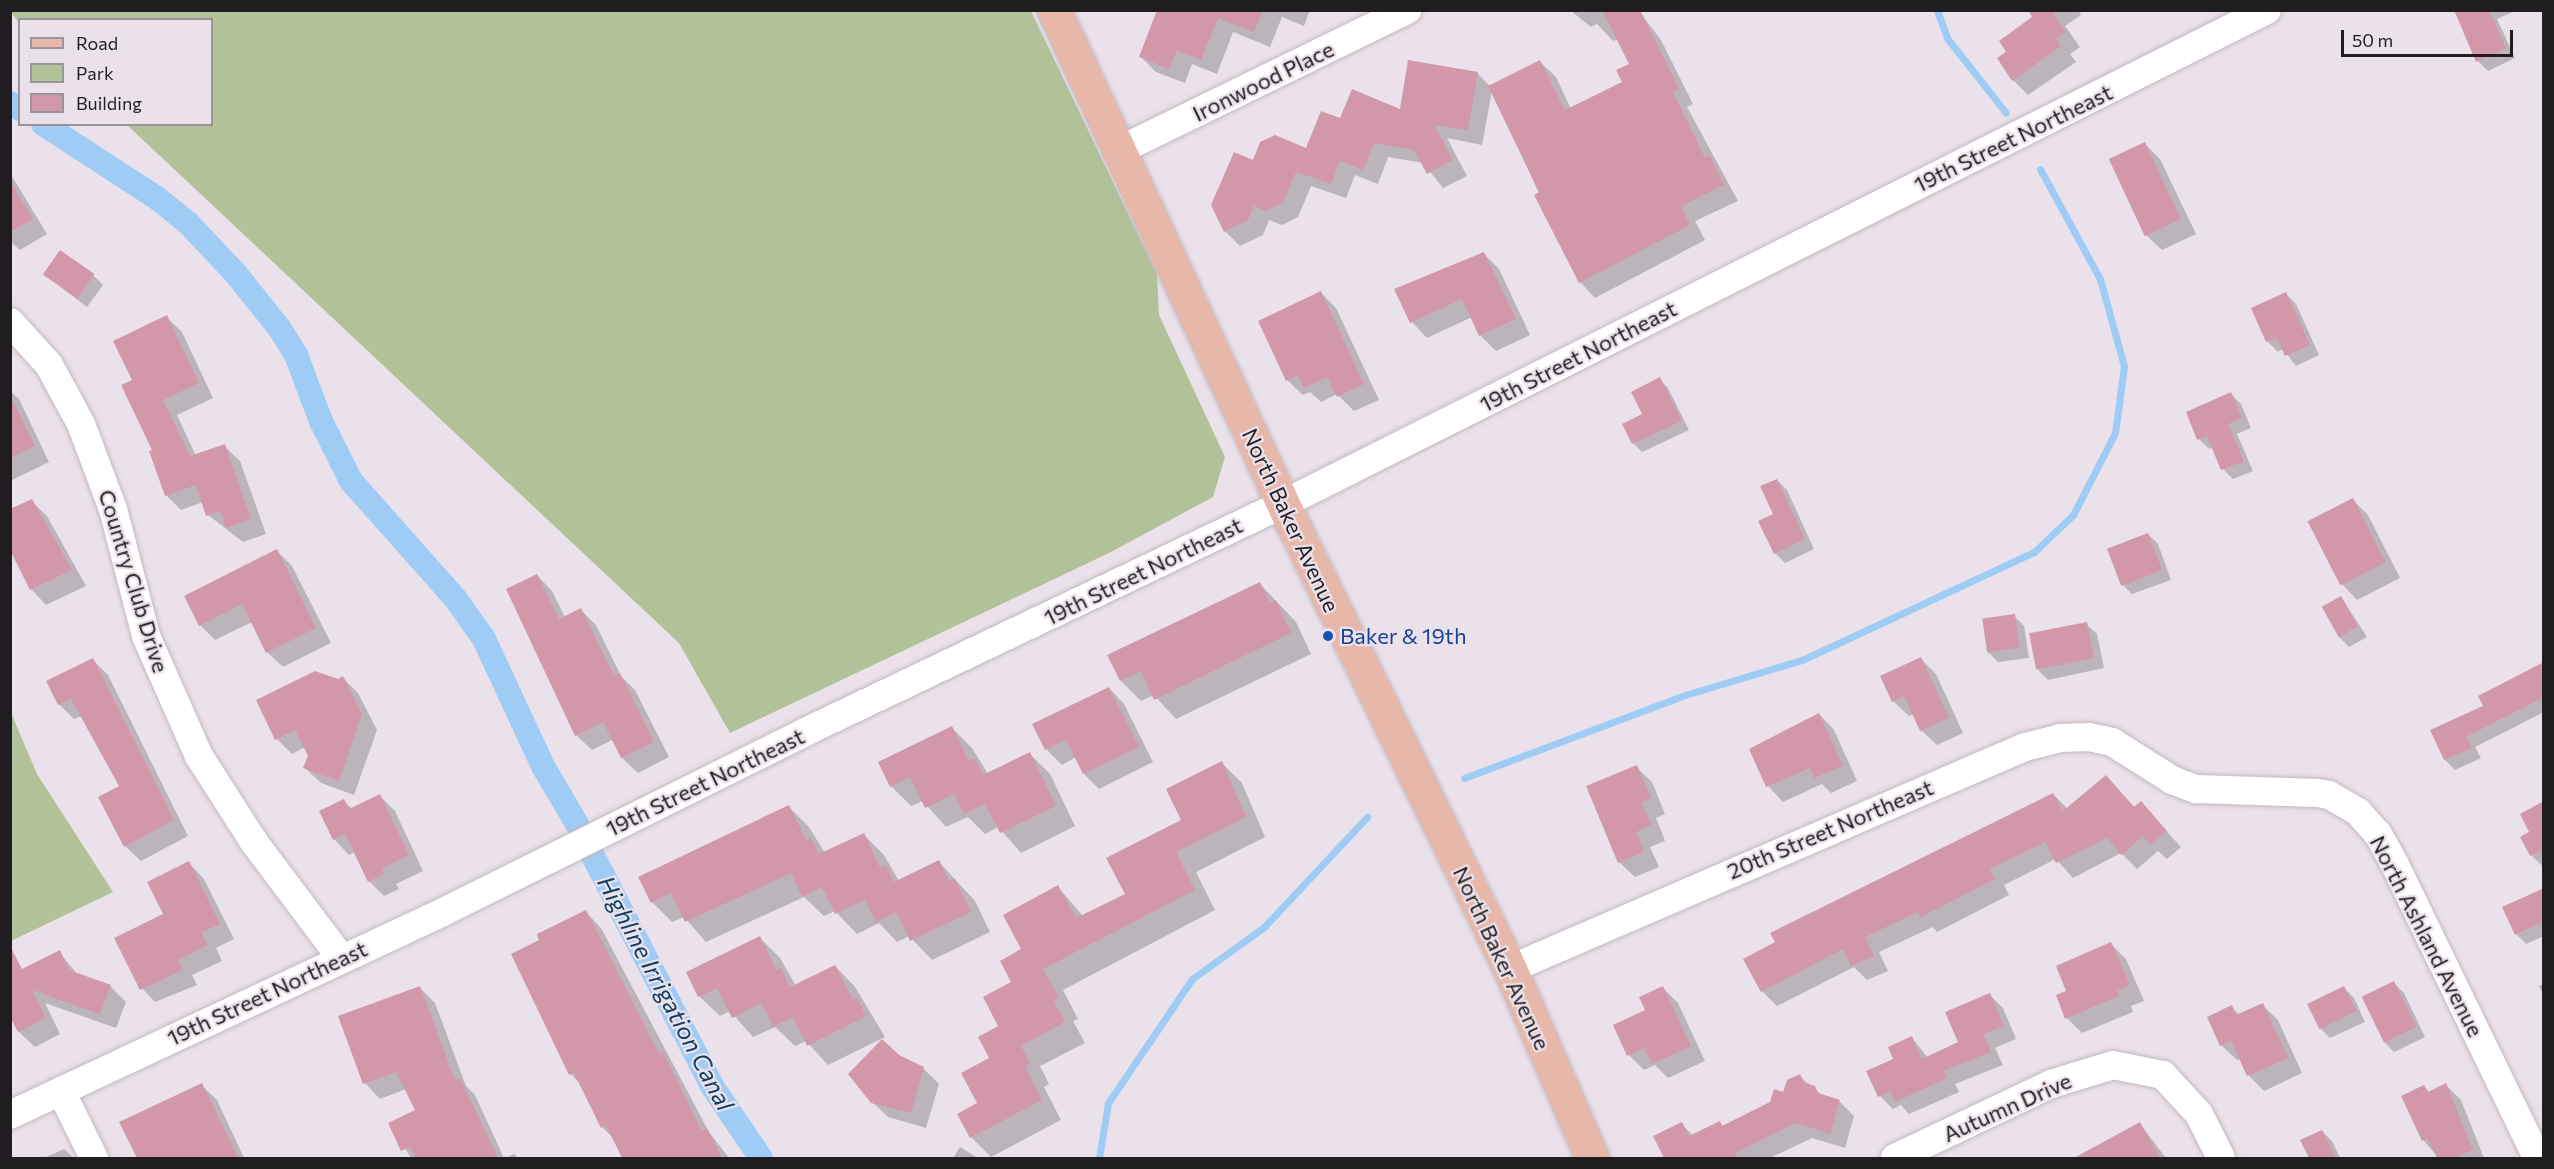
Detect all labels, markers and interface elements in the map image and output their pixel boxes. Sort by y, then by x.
legend [18,18,213,126]
scale bar [2344,18,2516,56]
text: 50 m [2352,29,2393,51]
text: Road [76,32,118,54]
street label: Ironwood Place [1188,35,1338,127]
text: Park [76,62,114,84]
street label: 19th Street Northeast [1910,79,2116,197]
text: Building [76,92,142,114]
street label: 19th Street Northeast [1475,295,1681,417]
street label: North Baker Avenue [1237,424,1345,616]
street label: Country Club Drive [94,486,174,676]
street label: 19th Street Northeast [1040,512,1246,630]
place label: Baker & 19th [1340,623,1466,649]
marker: Baker & 19th [1321,629,1335,643]
street label: 19th Street Northeast [602,723,808,841]
street label: 20th Street Northeast [1723,774,1937,884]
street label: North Ashland Avenue [2365,831,2489,1041]
street label: North Baker Avenue [1448,862,1556,1054]
water label: Highline Irrigation Canal [592,871,740,1115]
street label: 19th Street Northeast [163,935,371,1051]
street label: Autumn Drive [1939,1067,2075,1147]

